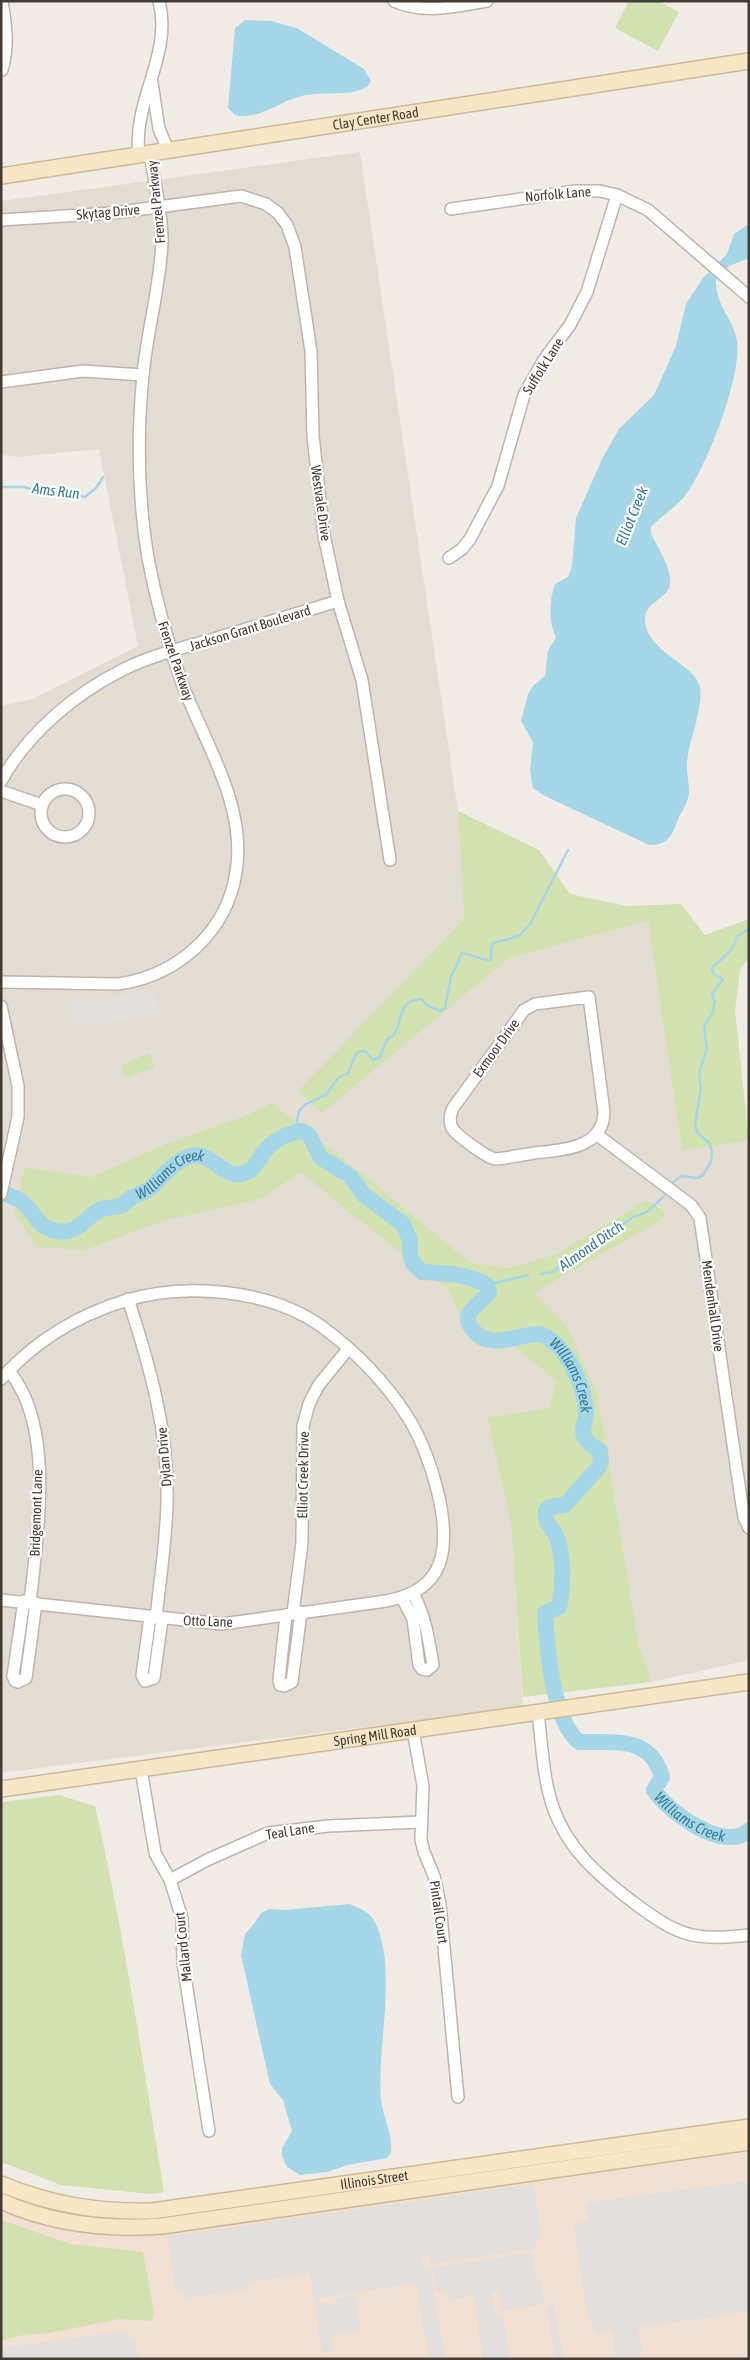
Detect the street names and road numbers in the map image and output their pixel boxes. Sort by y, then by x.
street label: Clay Center Road [331,104,420,133]
street label: Frenzel Parkway [144,159,168,244]
street label: Norfolk Lane [524,183,592,205]
street label: Skytag Drive [76,201,140,223]
street label: Suffolk Lane [519,335,567,397]
street label: Westvale Drive [308,464,334,542]
street label: Jackson Grant Boulevard [188,602,312,654]
street label: Frenzel Parkway [155,619,197,703]
street label: Exmoor Drive [470,1016,522,1080]
street label: Mendenhall Drive [699,1259,727,1353]
street label: Dylan Drive [153,1427,175,1487]
street label: Elliot Creek Drive [294,1431,312,1519]
street label: Bridgemont Lane [26,1469,46,1557]
street label: Otto Lane [183,1612,233,1630]
street label: Spring Mill Road [333,1722,418,1749]
street label: Teal Lane [265,1819,315,1843]
street label: Pintail Court [427,1879,451,1945]
street label: Mallard Court [171,1911,195,1983]
street label: Illinois Street [339,2167,409,2192]

